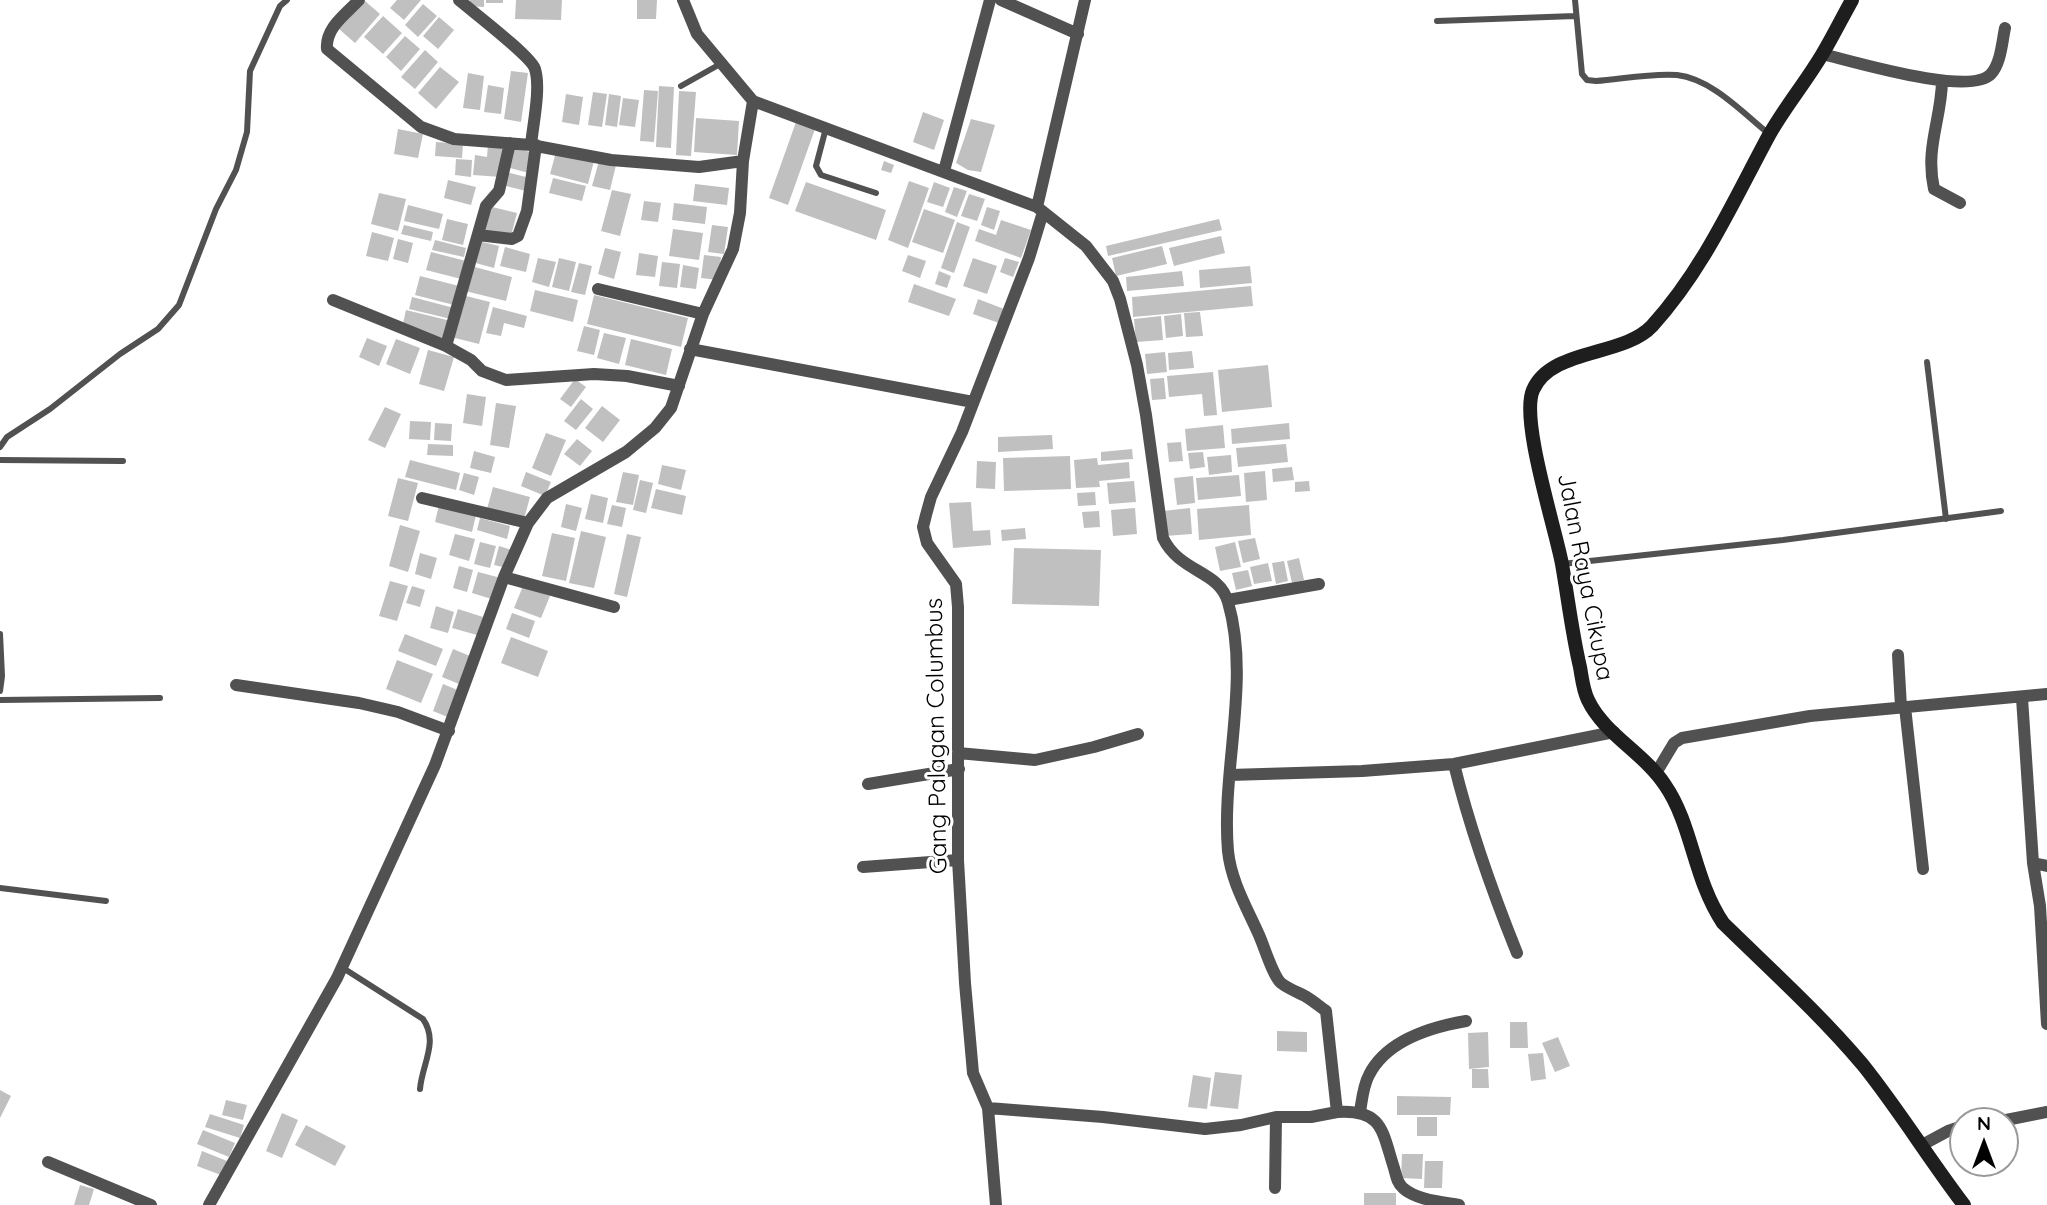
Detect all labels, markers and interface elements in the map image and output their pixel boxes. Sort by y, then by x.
street label: Jalan Raya Cikupa [1551,471,1619,683]
street label: Gang Palagan Columbus [920,598,954,874]
north arrow [1949,1107,2019,1177]
text: N [1977,1111,1991,1135]

